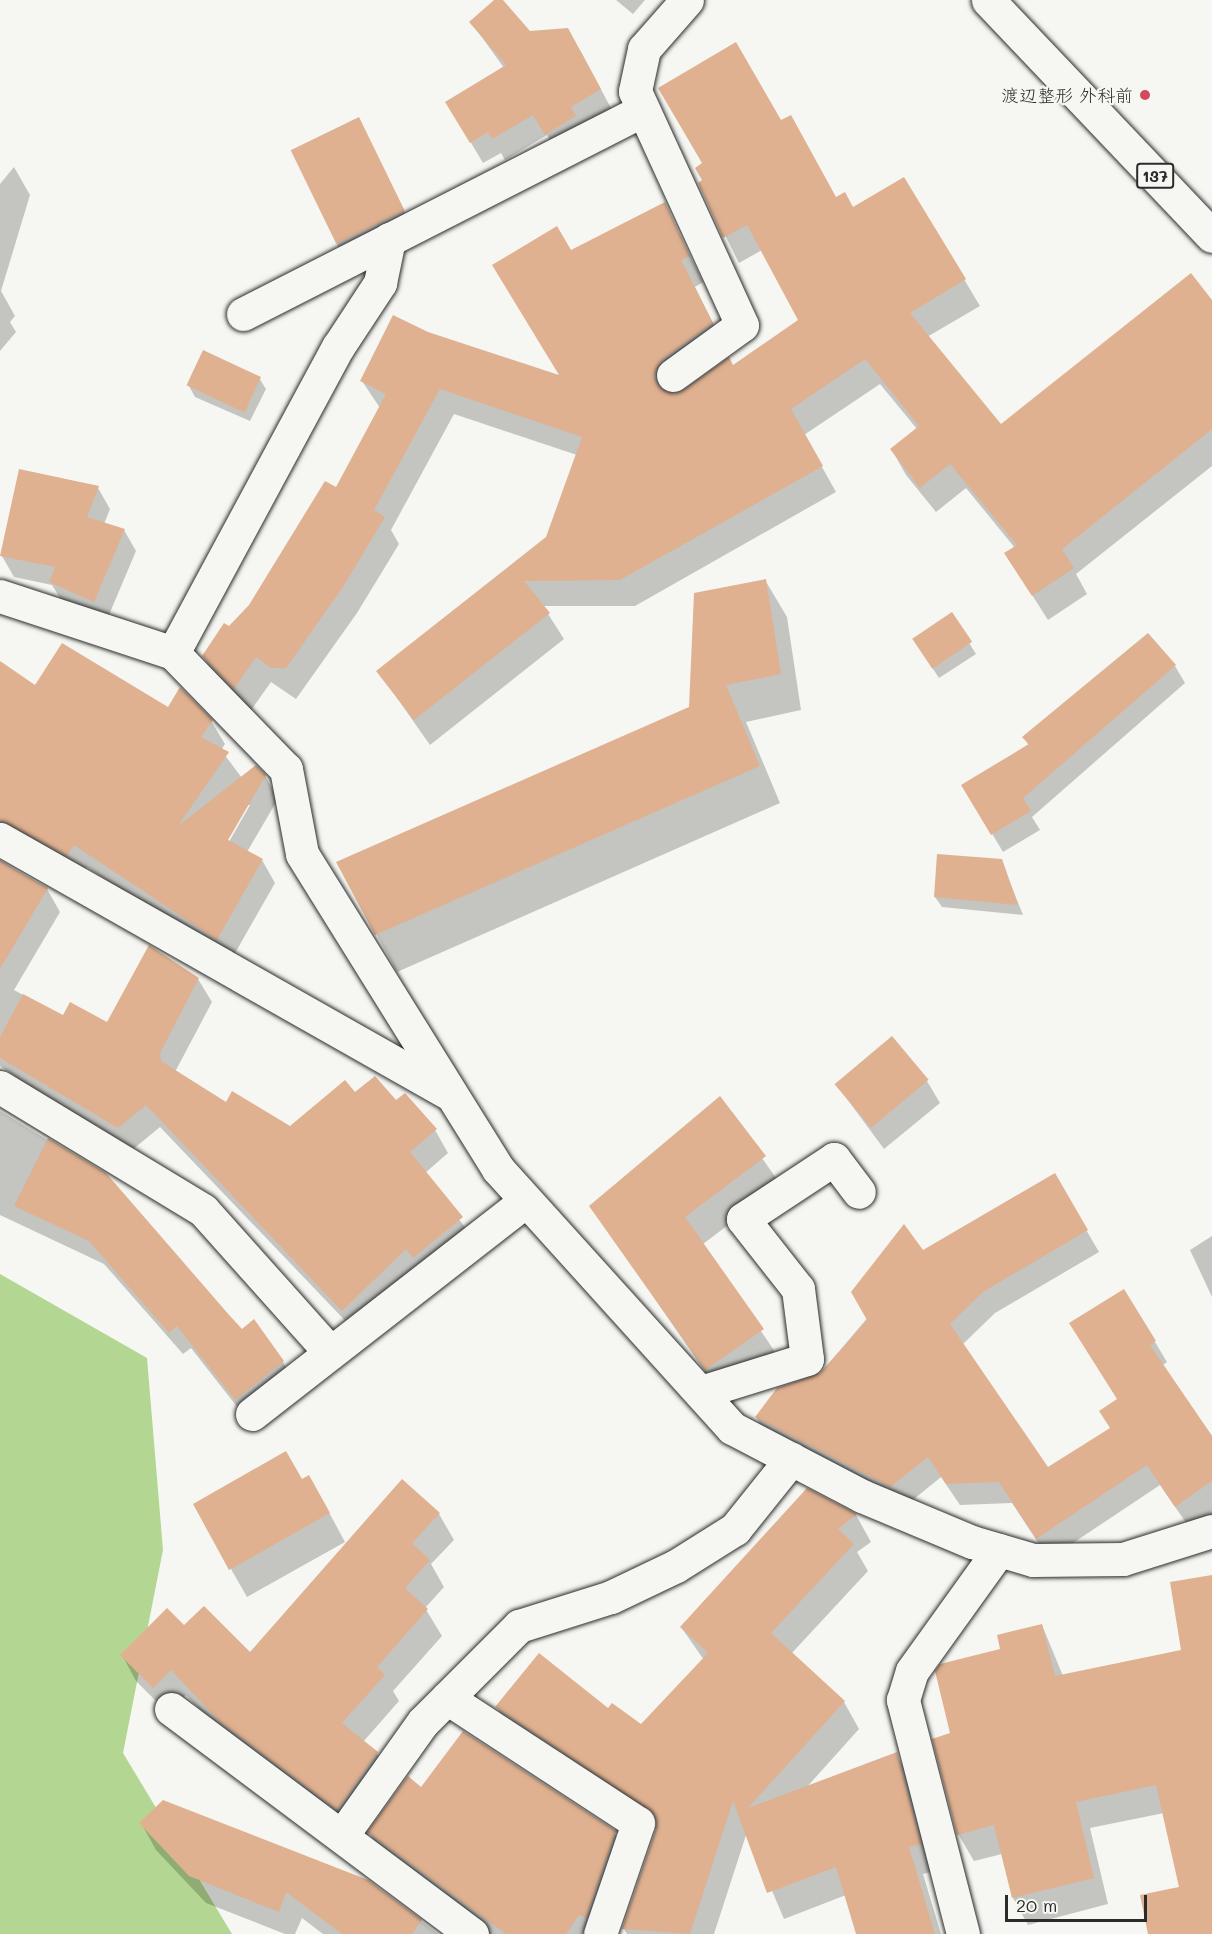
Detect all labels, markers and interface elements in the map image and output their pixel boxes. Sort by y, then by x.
place label: 渡辺整形 外科前 [1001,84,1133,106]
marker: 渡辺整形 外科前 [1138,88,1152,102]
road number: 137 [1136,163,1174,189]
scale bar [1008,1883,1150,1921]
text: 20 m [1016,1893,1057,1917]

